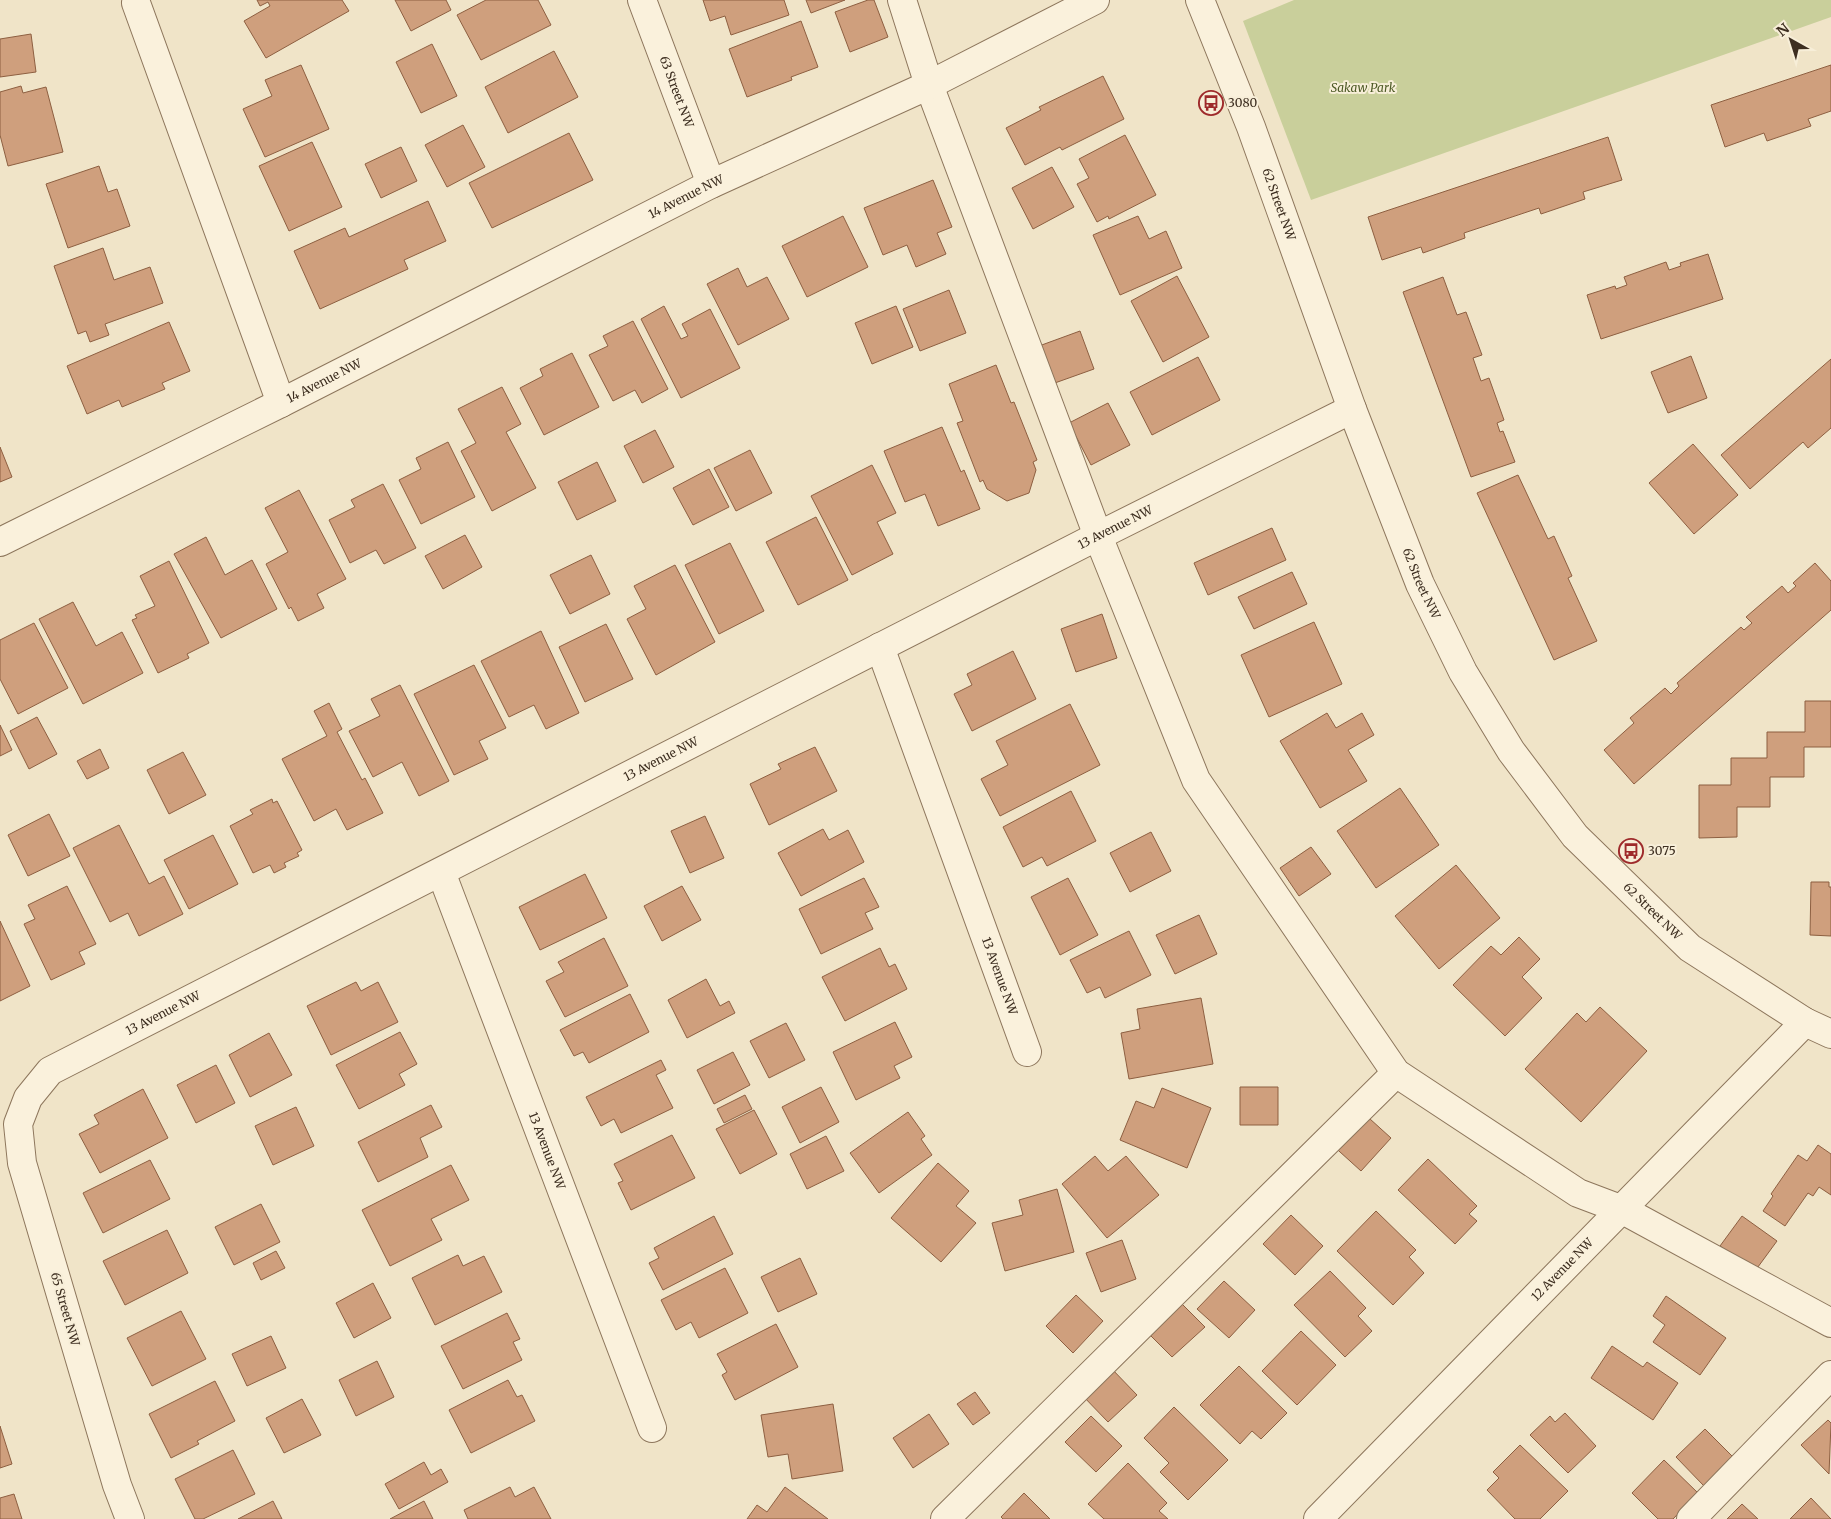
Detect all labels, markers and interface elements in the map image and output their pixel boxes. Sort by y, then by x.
north arrow [1766,15,1816,65]
text: N [1773,19,1793,40]
street label: 63 Street NW [657,54,697,130]
park label: Sakaw Park [1331,80,1396,95]
bus stop icon: 3080 [1198,90,1224,116]
place label: 3080 [1228,95,1258,110]
street label: 62 Street NW [1259,166,1299,243]
street label: 14 Avenue NW [646,171,727,222]
street label: 14 Avenue NW [284,355,365,406]
street label: 13 Avenue NW [1075,501,1156,552]
street label: 62 Street NW [1400,546,1444,622]
street label: 13 Avenue NW [621,733,701,784]
bus stop icon: 3075 [1618,838,1644,864]
place label: 3075 [1648,843,1676,858]
street label: 62 Street NW [1620,879,1686,944]
street label: 13 Avenue NW [979,935,1021,1018]
street label: 13 Avenue NW [123,987,204,1038]
street label: 13 Avenue NW [526,1110,569,1192]
street label: 12 Avenue NW [1528,1234,1597,1304]
street label: 65 Street NW [48,1270,83,1348]

